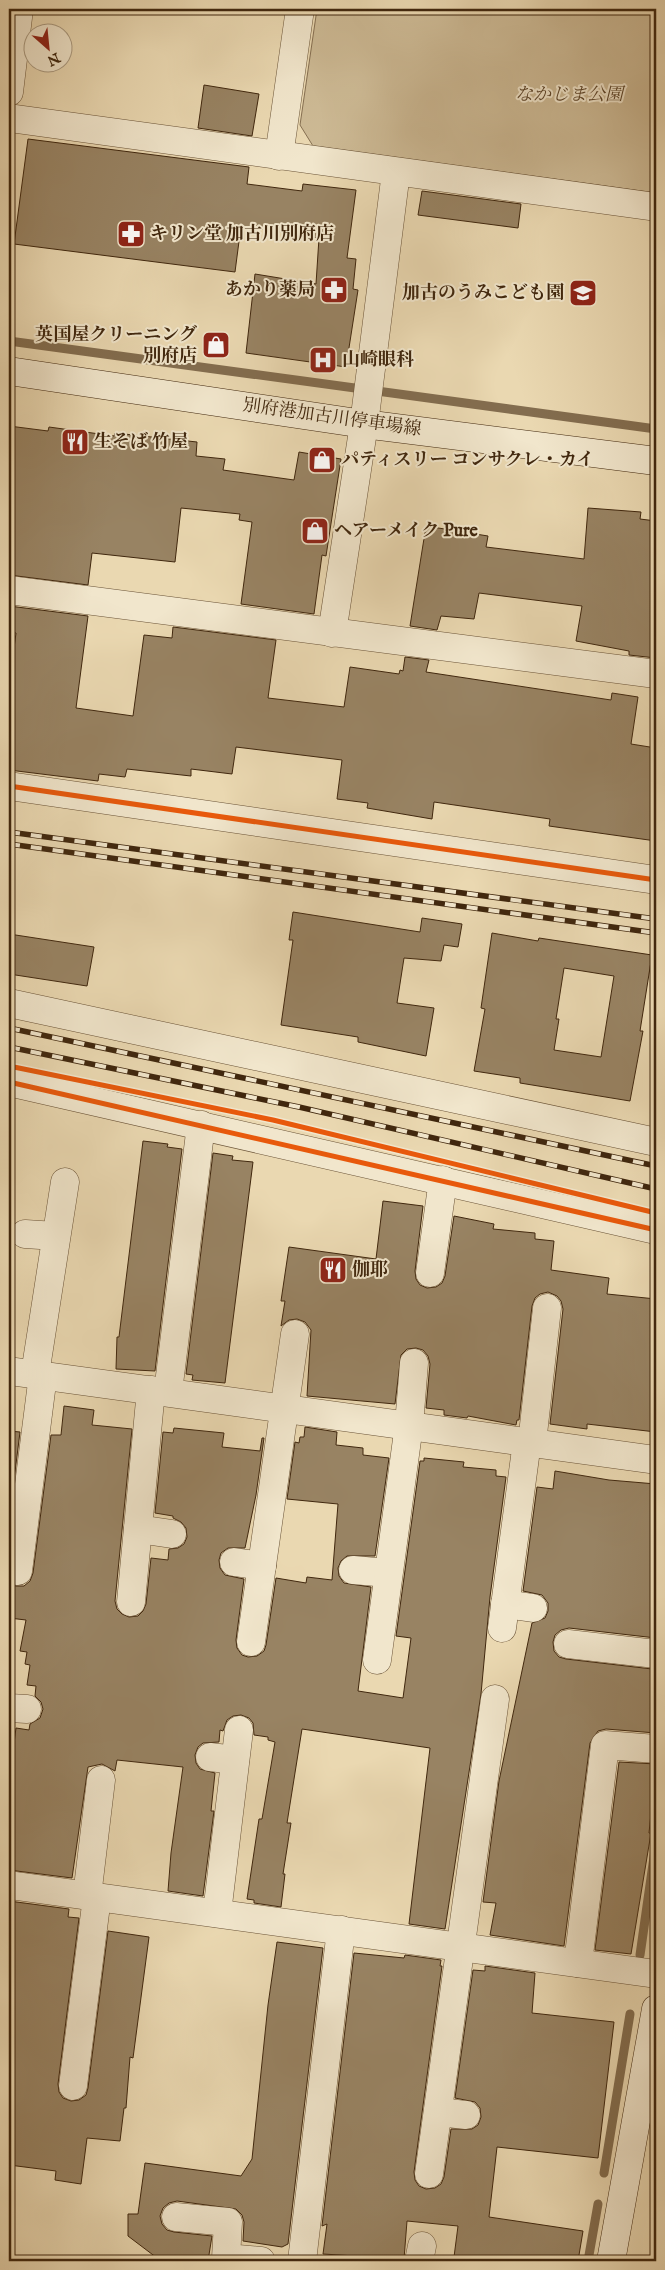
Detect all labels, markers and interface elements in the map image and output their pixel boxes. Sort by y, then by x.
north arrow [22,22,72,72]
text: N [44,47,64,69]
park label: なかじま公園 [515,84,626,107]
pharmacy icon: キリン堂 加古川別府店 [116,219,146,249]
place label: キリン堂 加古川別府店 [150,223,334,246]
pharmacy icon: あかり薬局 [319,275,349,305]
school or university icon: 加古のうみこども園 [568,278,598,308]
place label: あかり薬局 [225,279,315,302]
place label: 加古のうみこども園 [402,282,564,305]
place label: 英国屋クリーニング 別府店 [35,324,197,368]
shop icon: 英国屋クリーニング 別府店 [201,330,231,360]
hospital icon: 山崎眼科 [308,345,338,375]
place label: 山崎眼科 [342,349,414,372]
street label: 別府港加古川停車場線 [241,394,423,442]
restaurant icon: 生そば 竹屋 [60,427,90,457]
place label: 生そば 竹屋 [94,431,188,454]
shop icon: パティスリー コンサクレ・カイ [307,445,337,475]
place label: パティスリー コンサクレ・カイ [341,449,594,472]
shop icon: ヘアーメイク Pure [300,516,330,546]
place label: ヘアーメイク Pure [334,520,479,543]
restaurant icon: 伽耶 [318,1255,348,1285]
place label: 伽耶 [352,1259,388,1282]

